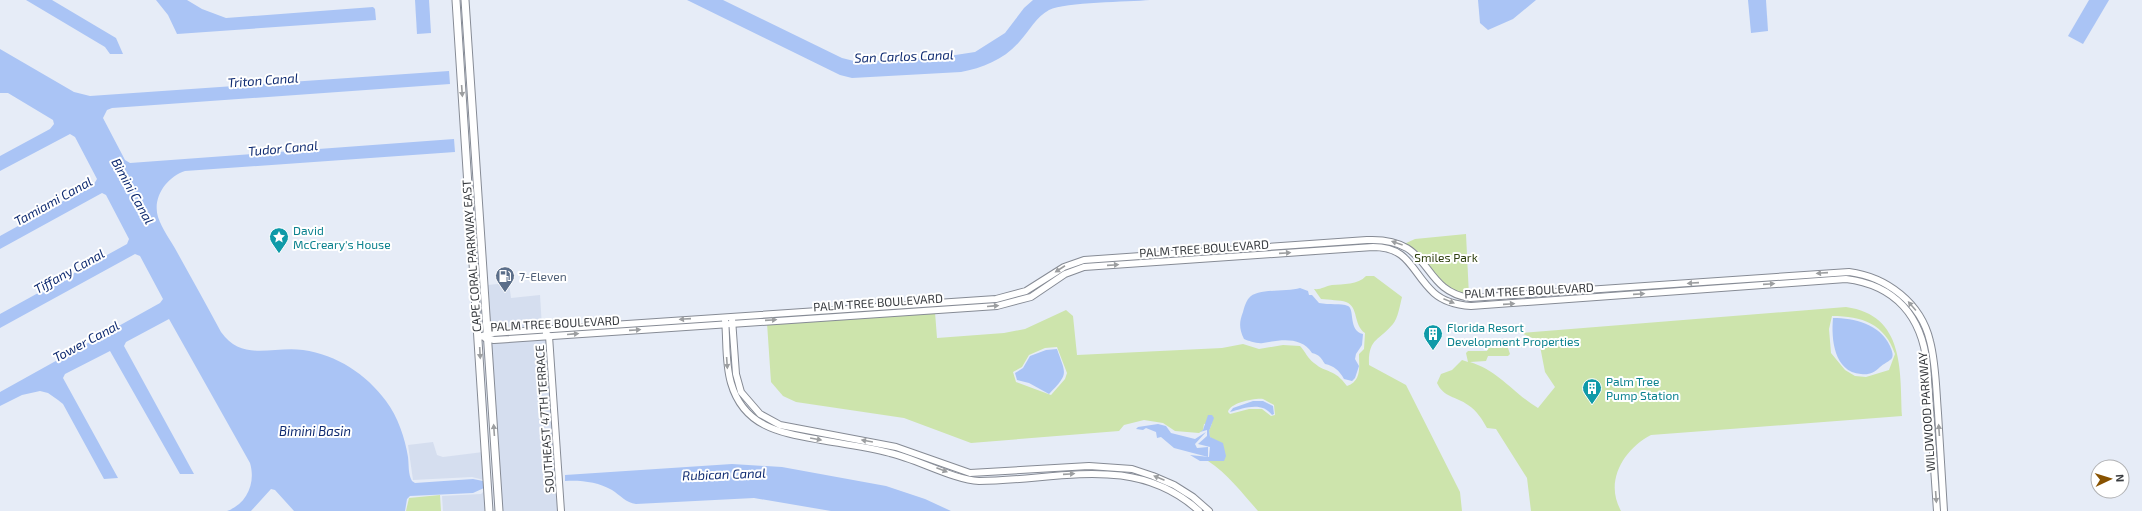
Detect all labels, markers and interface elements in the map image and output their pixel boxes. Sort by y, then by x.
water label: San Carlos Canal [854,46,954,66]
water label: Triton Canal [227,70,299,90]
one-way arrow [459,85,466,97]
water label: Tudor Canal [247,137,319,159]
water label: Bimini Canal [108,155,158,227]
water label: Tamiami Canal [11,173,95,229]
street label: CAPE CORAL PARKWAY EAST [459,179,483,333]
place label: David McCreary's House [293,223,391,251]
place icon: David McCreary's House [268,226,290,254]
street label: PALM TREE BOULEVARD [1139,236,1269,260]
one-way arrow [1390,240,1402,246]
water label: Tiffany Canal [31,245,107,297]
one-way arrow [1279,250,1291,257]
park label: Smiles Park [1414,250,1478,264]
one-way arrow [1107,262,1119,269]
fuel station icon: 7-Eleven [494,265,516,293]
one-way arrow [1055,265,1065,273]
place label: 7-Eleven [519,269,567,283]
one-way arrow [1816,269,1828,276]
one-way arrow [1687,279,1699,286]
street label: PALM TREE BOULEVARD [1464,280,1594,300]
one-way arrow [1763,281,1775,288]
street label: PALM TREE BOULEVARD [813,290,943,314]
one-way arrow [1633,290,1645,297]
one-way arrow [1443,299,1455,305]
one-way arrow [1503,300,1515,307]
one-way arrow [1907,300,1916,311]
one-way arrow [987,303,999,310]
street label: PALM TREE BOULEVARD [490,313,620,333]
one-way arrow [679,315,691,322]
water label: Tower Canal [50,317,122,365]
one-way arrow [765,317,777,324]
place label: Florida Resort Development Properties [1447,320,1579,348]
building icon: Florida Resort Development Properties [1422,323,1444,351]
one-way arrow [629,326,641,333]
one-way arrow [567,330,579,337]
street label: SOUTHEAST 47TH TERRACE [532,344,556,494]
one-way arrow [476,347,483,359]
street label: WILDWOOD PARKWAY [1915,351,1937,472]
one-way arrow [724,357,731,369]
place label: Palm Tree Pump Station [1606,374,1679,402]
building icon: Palm Tree Pump Station [1581,377,1603,405]
water label: Bimini Basin [279,423,351,439]
one-way arrow [490,424,497,436]
one-way arrow [1935,424,1942,436]
one-way arrow [810,436,822,442]
one-way arrow [861,438,874,444]
north arrow [2090,459,2130,499]
water label: Rubican Canal [682,465,766,483]
one-way arrow [936,467,947,473]
one-way arrow [1063,471,1076,478]
text: N [2114,474,2127,483]
one-way arrow [1153,475,1165,481]
one-way arrow [1932,491,1939,503]

